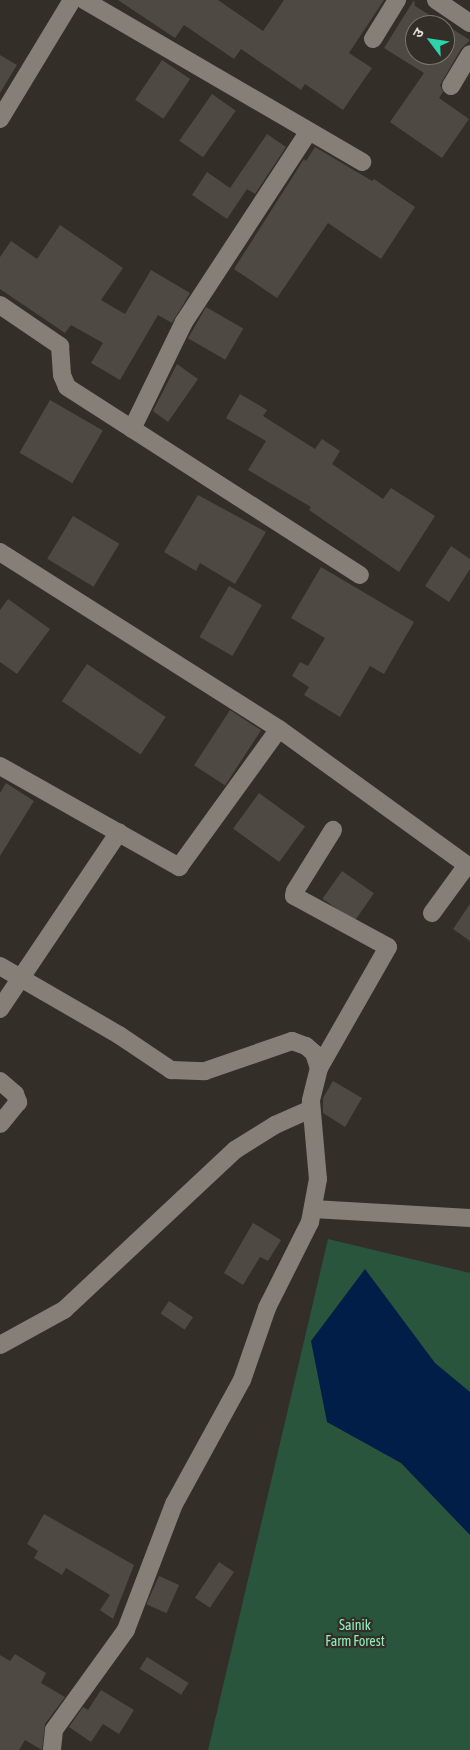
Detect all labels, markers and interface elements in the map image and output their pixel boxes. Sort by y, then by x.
north arrow [405,15,455,65]
text: उ [409,25,427,40]
park label: Sainik Farm Forest [325,1617,385,1650]

